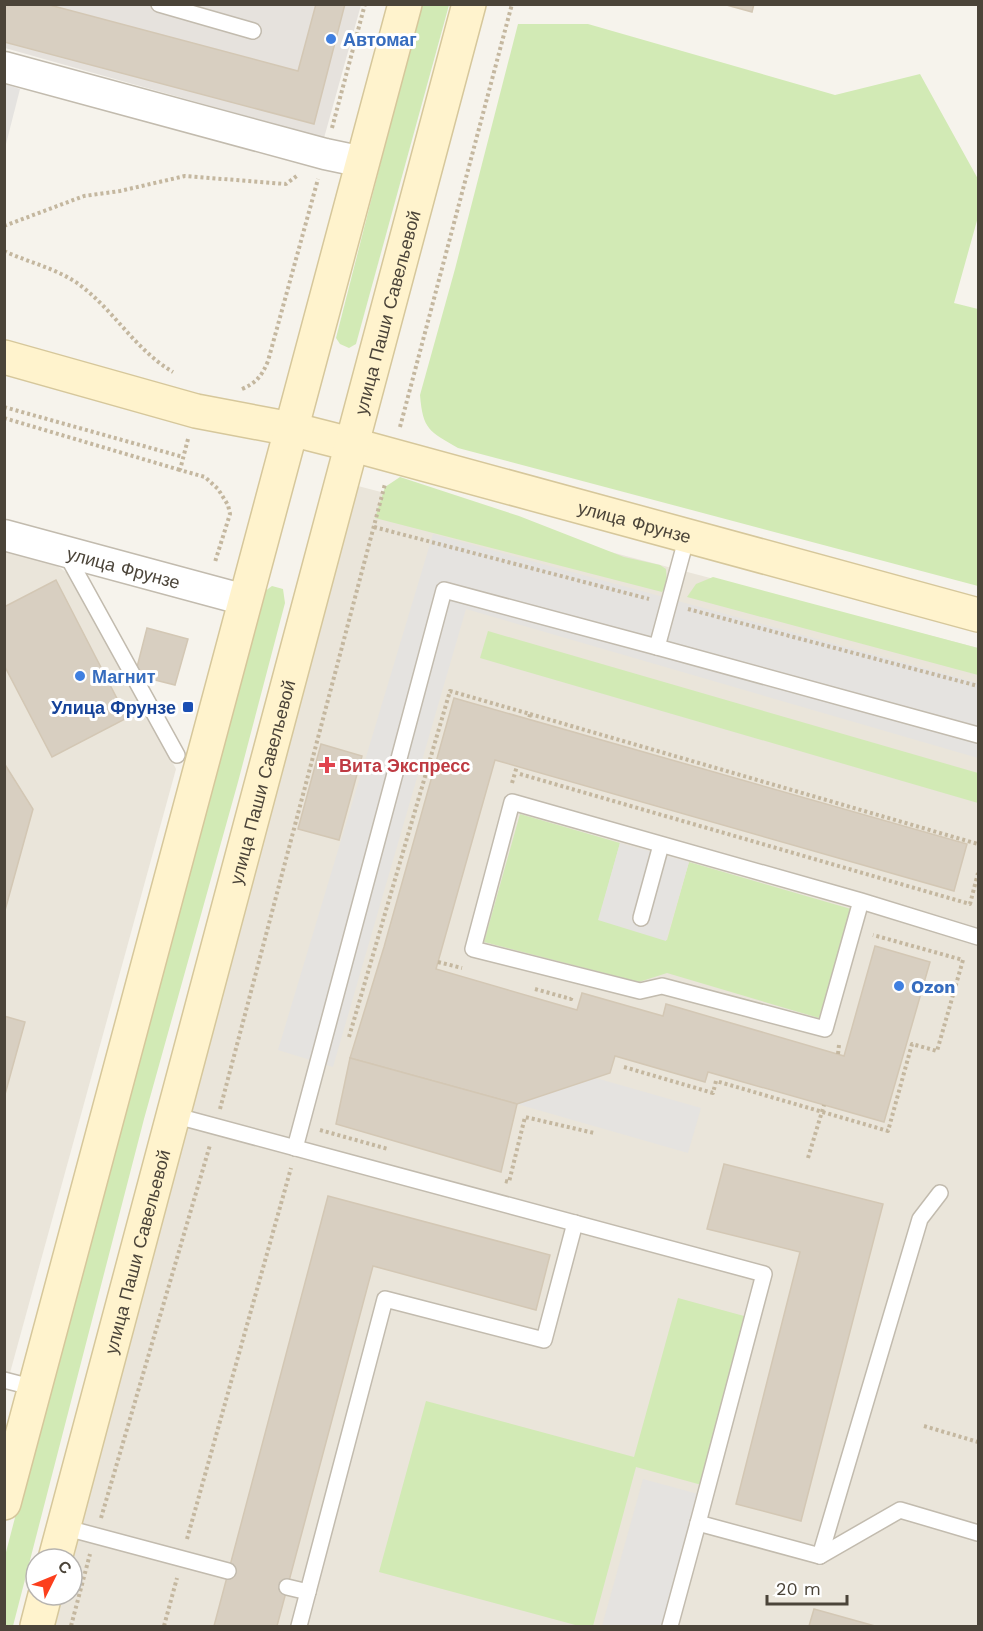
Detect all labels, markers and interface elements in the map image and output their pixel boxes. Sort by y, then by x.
place label: Автомаг [343,29,417,50]
marker: Автомаг [324,32,338,46]
street label: улица Паши Савельевой [350,208,424,417]
street label: улица Фрунзе [576,496,693,547]
street label: улица Фрунзе [65,542,183,593]
place label: Магнит [92,666,156,687]
marker: Магнит [73,669,87,683]
street label: улица Паши Савельевой [225,678,299,887]
place label: Улица Фрунзе [51,697,176,718]
marker: Улица Фрунзе [181,700,195,714]
place label: Вита Экспресс [339,755,470,776]
marker: Вита Экспресс [320,758,334,772]
place label: Ozon [911,976,955,997]
marker: Ozon [892,979,906,993]
street label: улица Паши Савельевой [100,1147,174,1356]
north arrow [24,1547,84,1607]
text: С [54,1556,76,1578]
scale bar [767,1568,846,1606]
text: 20 m [776,1578,821,1599]

